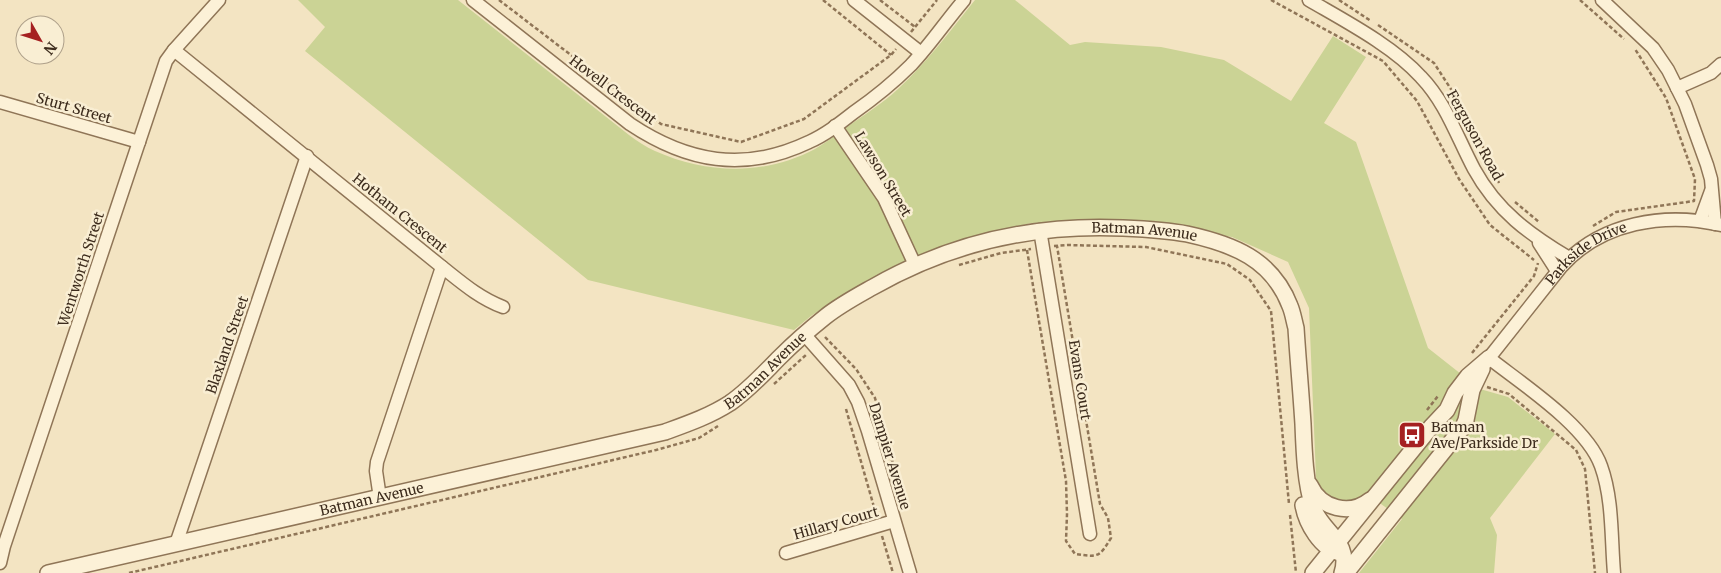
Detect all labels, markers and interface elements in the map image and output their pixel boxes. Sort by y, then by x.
north arrow [15,15,65,65]
text: N [40,38,61,58]
street label: Hovell Crescent [566,51,660,129]
street label: Ferguson Road [1443,87,1507,184]
street label: Sturt Street [34,89,114,127]
street label: Lawson Street [851,128,916,220]
street label: Hotham Crescent [349,169,451,257]
street label: Wentworth Street [54,209,108,330]
street label: Batman Avenue [1091,218,1199,245]
street label: Parkside Drive [1541,218,1629,289]
street label: Blaxland Street [202,293,252,396]
street label: Batman Avenue [721,328,810,413]
street label: Evans Court [1065,339,1095,422]
street label: Dampier Avenue [865,400,915,512]
place label: Batman Ave/Parkside Dr [1430,418,1538,452]
bus stop icon: Batman Ave/Parkside Dr [1397,420,1427,450]
street label: Batman Avenue [318,478,425,520]
street label: Hillary Court [791,502,881,544]

